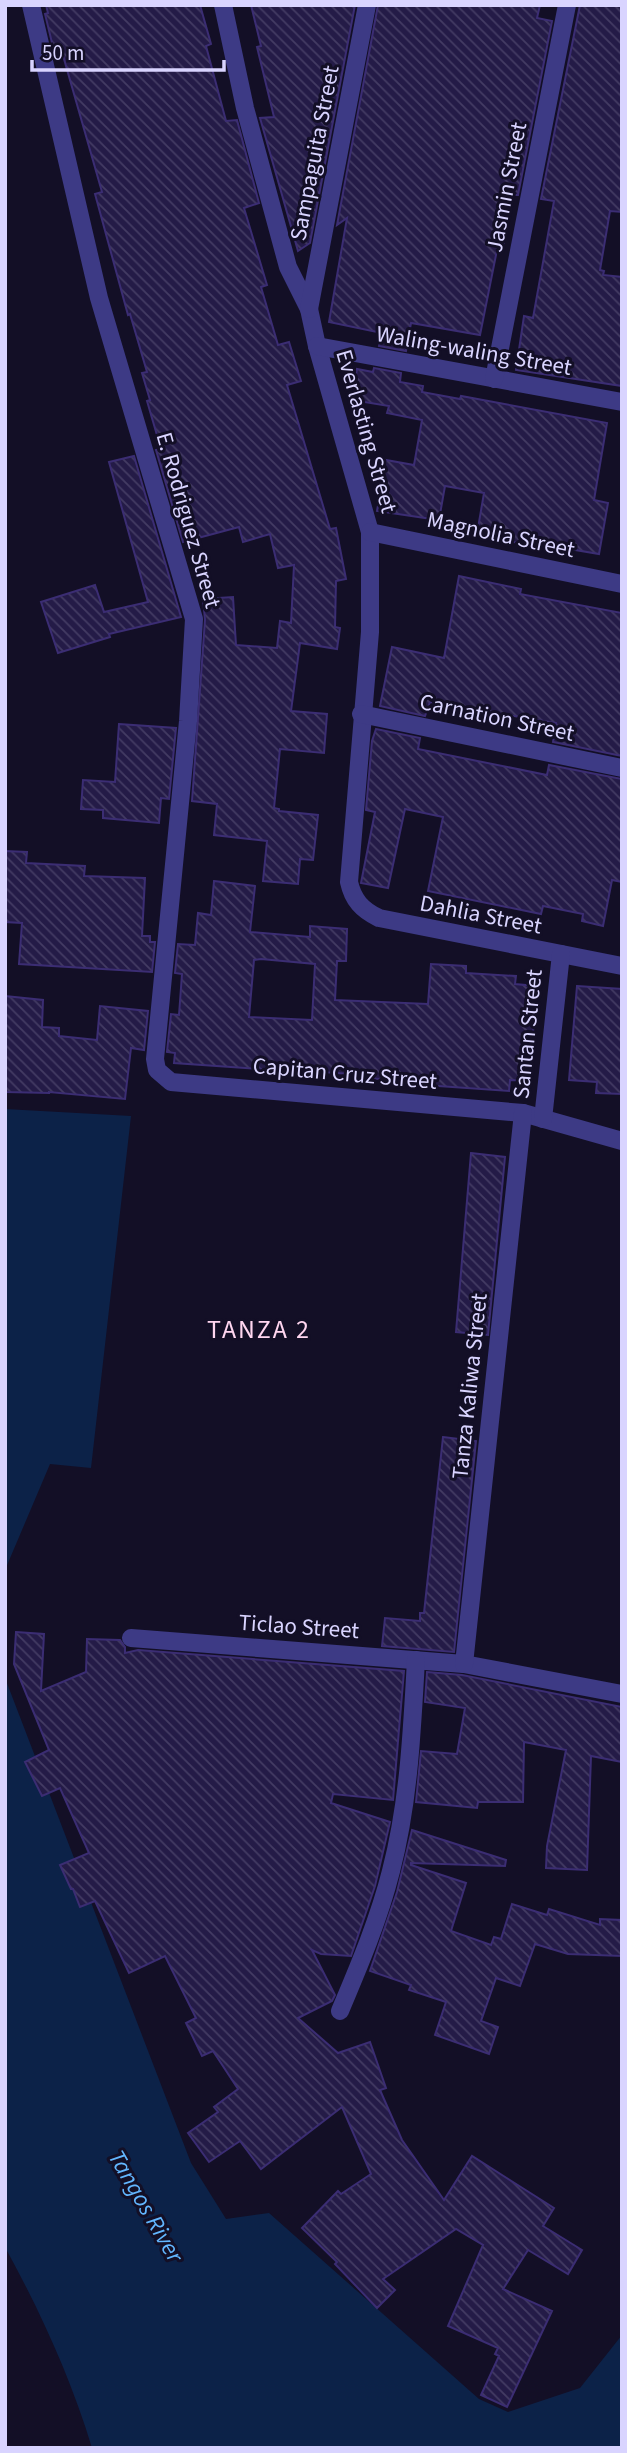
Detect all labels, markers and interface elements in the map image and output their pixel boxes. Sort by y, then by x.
scale bar [32,28,224,72]
text: 50 m [42,38,84,68]
street label: Sampaguita Street [281,62,348,244]
street label: Jasmin Street [478,119,535,255]
street label: Waling-waling Street [374,317,574,384]
street label: Everlasting Street [327,346,406,517]
street label: E. Rodriguez Street [148,428,229,612]
street label: Magnolia Street [424,503,578,566]
street label: Carnation Street [417,685,577,750]
street label: Dahlia Street [417,887,545,943]
street label: Santan Street [504,967,551,1100]
street label: Capitan Cruz Street [251,1049,439,1098]
street label: Tanza Kaliwa Street [443,1291,496,1481]
district label: TANZA 2 [207,1311,311,1348]
street label: Ticlao Street [238,1606,361,1647]
water label: Tangos River [99,2143,193,2271]

